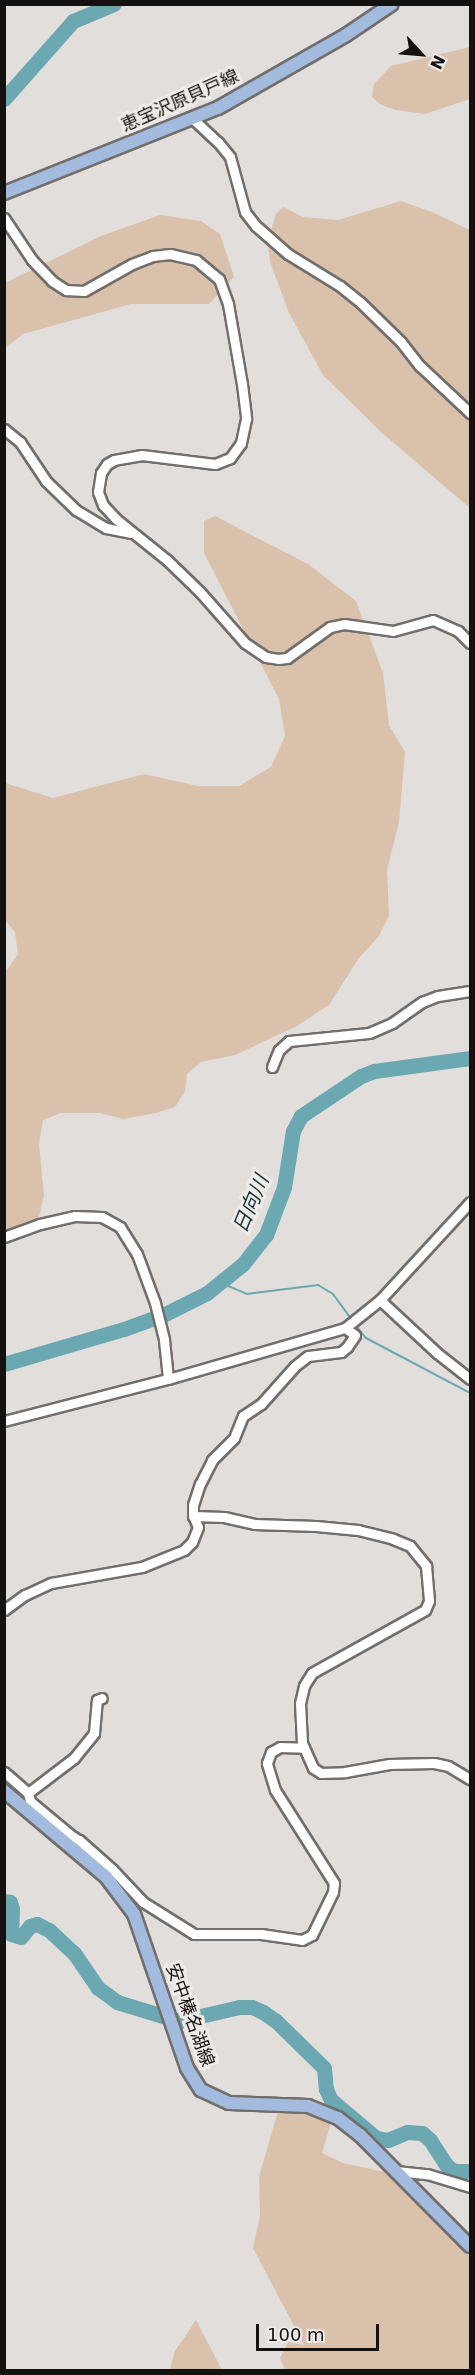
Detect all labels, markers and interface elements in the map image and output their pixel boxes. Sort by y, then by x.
north arrow [391,24,451,84]
text: N [426,52,449,72]
street label: 恵宝沢原貝戸線 [118,66,242,136]
water label: 日向川 [228,1172,274,1236]
street label: 安中榛名湖線 [161,1961,219,2069]
scale bar [259,2312,382,2350]
text: 100 m [267,2324,325,2345]

